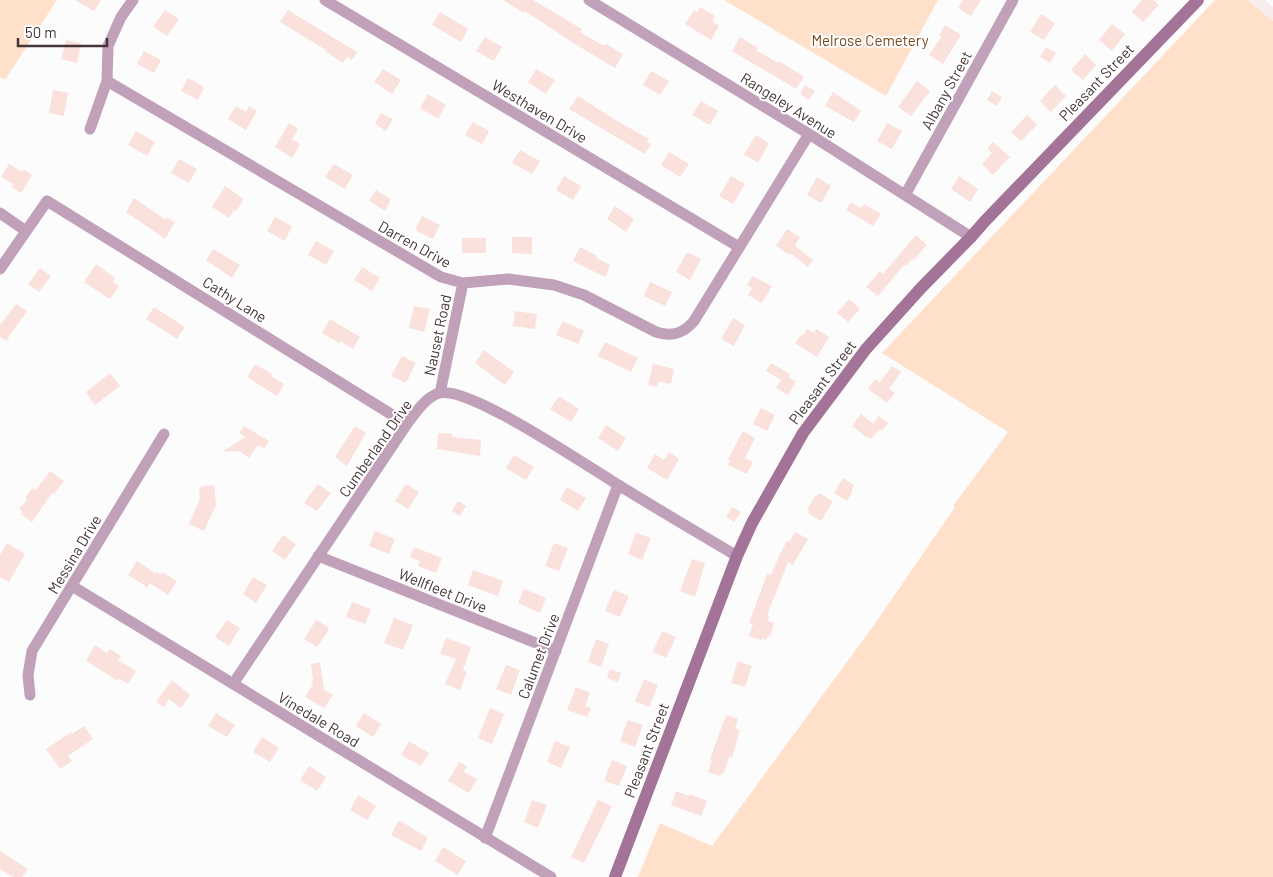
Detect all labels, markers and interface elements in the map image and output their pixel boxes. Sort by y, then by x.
scale bar [18,15,106,47]
text: 50 m [25,23,57,41]
park label: Melrose Cemetery [811,31,929,49]
street label: Pleasant Street [1055,40,1137,124]
street label: Albany Street [917,47,975,133]
street label: Rangeley Avenue [738,68,840,142]
street label: Westhaven Drive [489,75,591,147]
street label: Darren Drive [376,217,454,271]
street label: Cathy Lane [200,272,270,326]
street label: Nauset Road [420,293,454,377]
street label: Pleasant Street [785,337,859,427]
street label: Cumberland Drive [335,396,415,500]
street label: Messina Drive [43,511,105,597]
street label: Wellfleet Drive [396,564,490,616]
street label: Calumet Drive [513,611,563,701]
street label: Vinedale Road [275,688,363,750]
street label: Pleasant Street [620,700,672,800]

